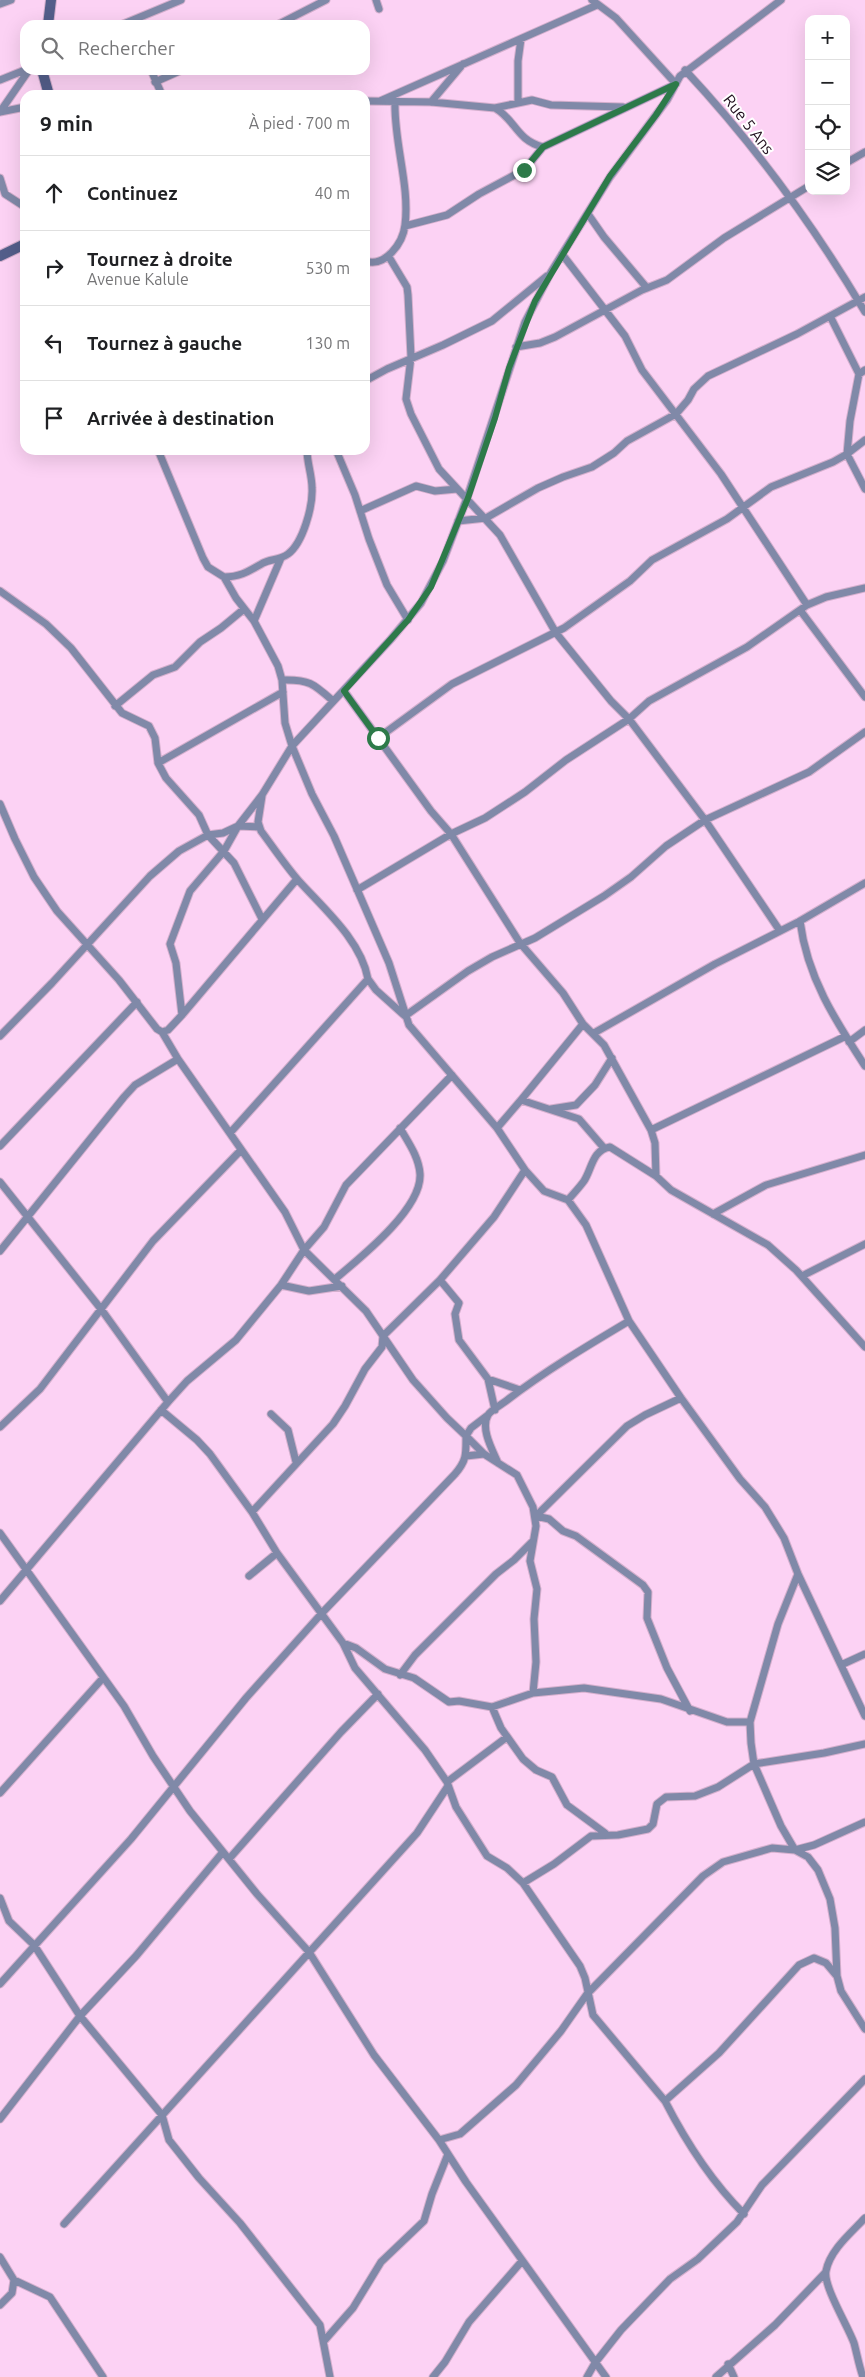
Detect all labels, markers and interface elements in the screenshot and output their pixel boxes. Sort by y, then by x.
map controls [805,15,850,195]
button: + [805,15,850,60]
search box [20,20,370,75]
icon: search [38,34,66,62]
text: Rechercher [78,37,175,59]
button: − [805,60,850,105]
street label: Rue 5 Ans [720,91,778,157]
button: locate [805,105,850,150]
text: 9 min [40,111,93,135]
text: À pied · 700 m [249,114,350,132]
button: layers [805,150,850,195]
route end [513,159,536,182]
icon: ahead [40,179,68,207]
text: Continuez [87,182,177,204]
text: 40 m [314,184,350,202]
text: Tournez à droite [87,248,233,270]
icon: right [40,254,68,282]
text: 530 m [305,259,350,277]
text: Avenue Kalule [87,270,189,288]
icon: left [40,329,68,357]
text: Tournez à gauche [87,332,242,354]
text: 130 m [305,334,350,352]
icon: arrive [40,404,68,432]
text: Arrivée à destination [87,407,274,429]
route start [367,727,390,750]

